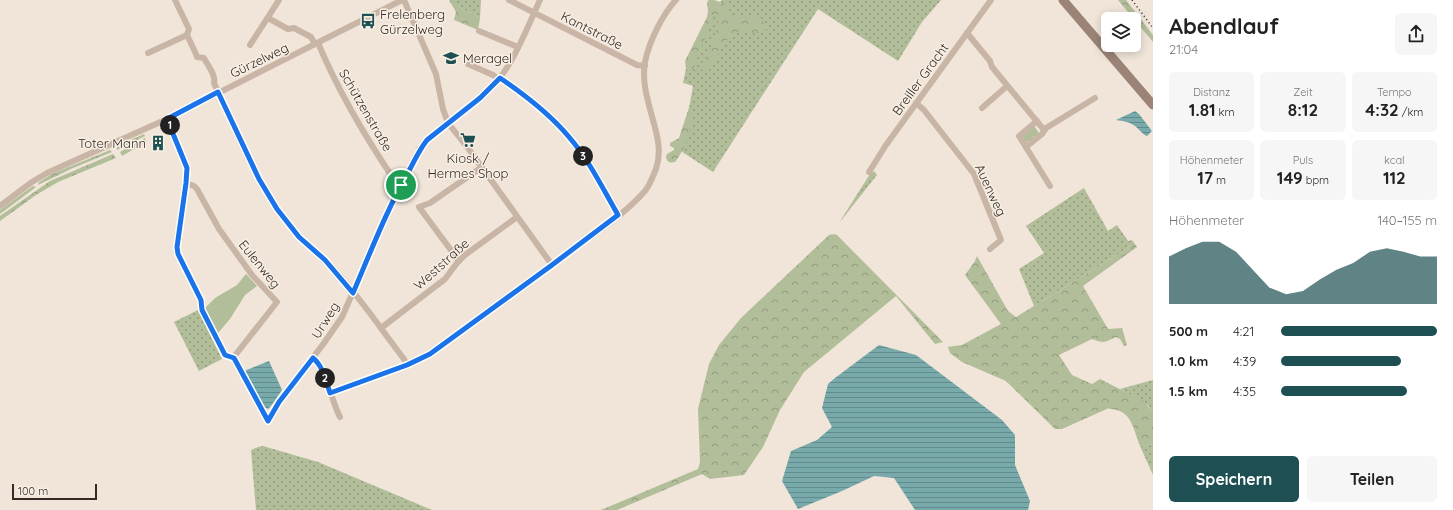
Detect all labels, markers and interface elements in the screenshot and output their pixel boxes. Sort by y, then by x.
place label: Frelenberg Gürzelweg [380,6,445,37]
street label: Kantstraße [558,8,626,52]
bus stop icon: Frelenberg Gürzelweg [359,12,377,30]
map controls [1101,12,1141,52]
button: layers [1101,12,1141,52]
text: Abendlauf [1169,12,1279,40]
button: share [1395,13,1437,55]
street label: Gürzelweg [227,39,291,81]
street label: Breiller Gracht [888,40,952,118]
text: 21:04 [1169,41,1198,57]
school or university icon: Meragel [442,49,460,67]
place label: Meragel [463,50,512,66]
street label: Schützenstraße [336,66,396,154]
text: Distanz [1193,85,1230,99]
text: Zeit [1293,85,1313,99]
text: Tempo [1377,85,1412,99]
text: 1.81 [1189,99,1216,120]
text: 8:12 [1288,99,1318,120]
text: 4:32 [1365,99,1399,120]
text: km [1216,105,1235,119]
text: /km [1399,105,1423,119]
pin: 1 [160,115,180,135]
text: 1 [168,118,172,132]
supermarket icon: Kiosk / Hermes Shop [459,131,477,149]
building icon: Toter Mann [149,134,167,152]
place label: Toter Mann [78,135,146,151]
pin: 3 [573,146,593,166]
text: 3 [580,149,586,163]
place label: Kiosk / Hermes Shop [428,150,509,181]
text: Höhenmeter [1180,153,1244,167]
text: Puls [1293,153,1313,167]
text: kcal [1384,153,1405,167]
street label: Auenweg [972,161,1010,219]
text: 17 [1197,167,1213,188]
text: 149 [1277,167,1303,188]
text: 112 [1383,167,1406,188]
pin [384,168,418,202]
text: m [1213,173,1226,187]
text: bpm [1303,173,1329,187]
icon: arrive [390,174,412,196]
text: Höhenmeter [1169,212,1244,228]
text: 140–155 m [1377,212,1437,228]
street label: Weststraße [410,235,472,293]
street label: Eulenweg [236,237,284,291]
street label: Urweg [308,299,342,341]
text: 500 m [1169,323,1208,339]
text: 4:21 [1233,323,1254,339]
text: 1.0 km [1169,353,1208,369]
text: 4:39 [1233,353,1256,369]
pin: 2 [315,368,335,388]
text: 2 [322,371,328,385]
text: 1.5 km [1169,383,1208,399]
text: 4:35 [1233,383,1256,399]
button: Speichern [1169,456,1299,502]
button: Teilen [1307,456,1437,502]
scale bar [12,482,97,501]
text: 100 m [18,484,48,498]

